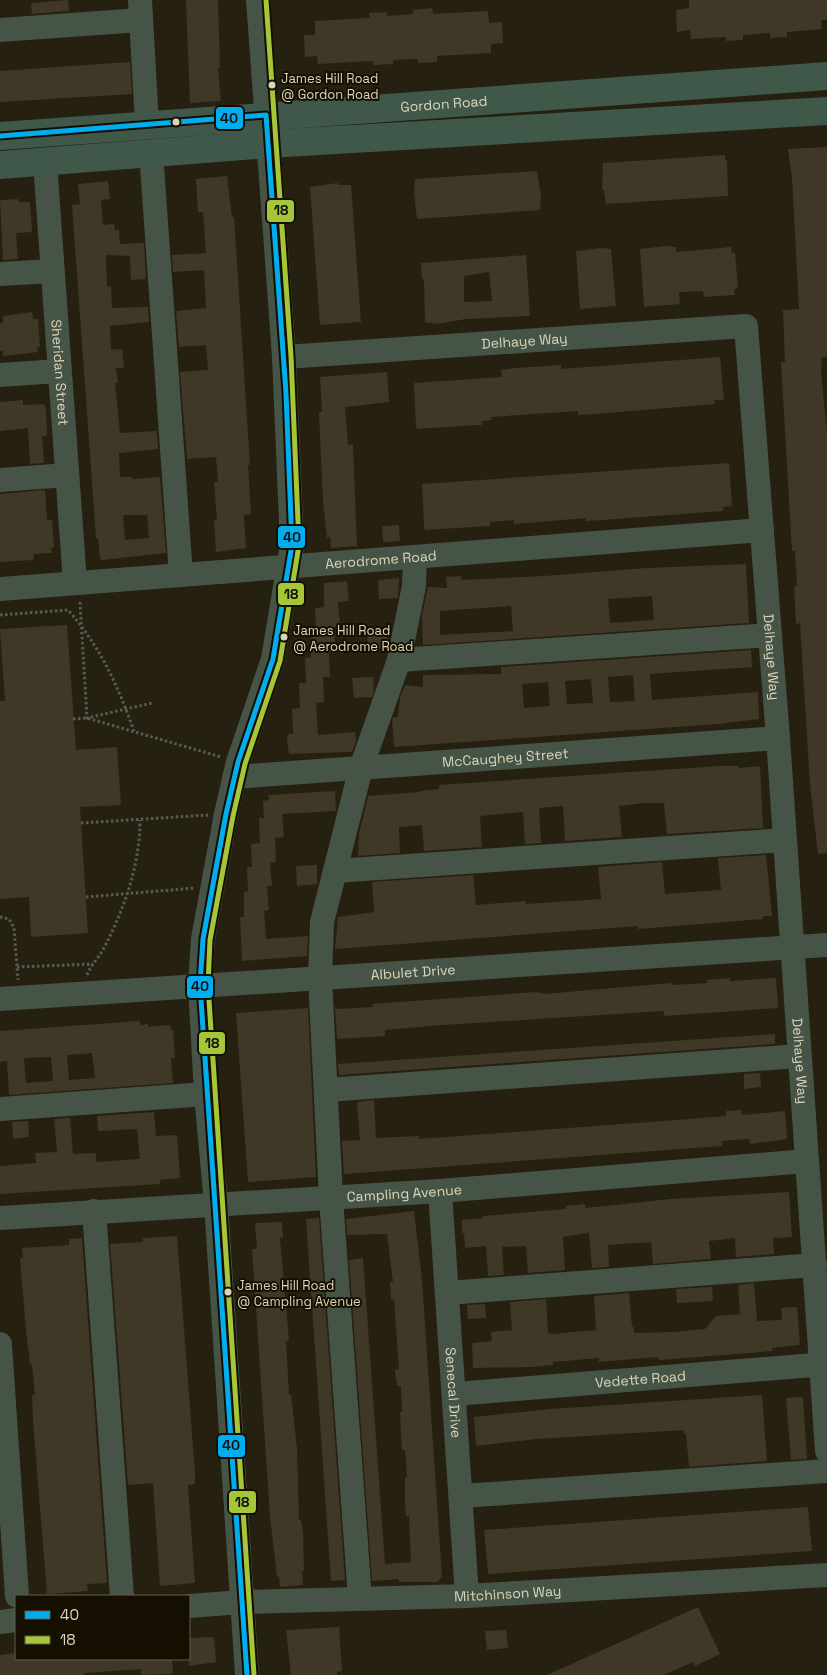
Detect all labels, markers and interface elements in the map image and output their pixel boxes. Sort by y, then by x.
place label: James Hill Road @ Gordon Road [281,70,379,103]
marker: James Hill Road @ Gordon Road [267,80,277,90]
street label: Gordon Road [400,92,488,116]
line badge: 40 [215,106,244,130]
text: 40 [220,109,238,127]
unlabelled marker [171,117,181,127]
line badge: 18 [266,199,295,223]
text: 18 [274,201,289,219]
street label: Sheridan Street [47,319,73,426]
street label: Delhaye Way [481,329,568,353]
line badge: 40 [277,525,306,549]
text: 40 [283,528,301,546]
street label: Aerodrome Road [324,546,437,573]
line badge: 18 [277,582,305,606]
text: 18 [284,585,299,603]
street label: Delhaye Way [759,613,784,701]
place label: James Hill Road @ Aerodrome Road [293,622,413,655]
marker: James Hill Road @ Aerodrome Road [279,632,289,642]
street label: McCaughey Street [441,744,569,771]
street label: Albulet Drive [370,960,456,984]
line badge: 40 [186,975,214,999]
text: 40 [191,977,209,995]
street label: Delhaye Way [788,1017,812,1105]
line badge: 18 [198,1031,226,1055]
text: 18 [205,1034,220,1052]
street label: Campling Avenue [346,1180,463,1206]
place label: James Hill Road @ Campling Avenue [237,1277,361,1310]
marker: James Hill Road @ Campling Avenue [223,1287,233,1297]
street label: Senecal Drive [441,1347,465,1438]
street label: Vedette Road [594,1366,686,1392]
line badge: 40 [217,1434,246,1458]
text: 40 [222,1436,240,1454]
line badge: 18 [228,1490,257,1514]
text: 18 [235,1493,250,1511]
street label: Mitchinson Way [454,1582,562,1605]
legend [15,1595,190,1660]
text: 40 [60,1605,79,1624]
text: 18 [60,1630,76,1649]

